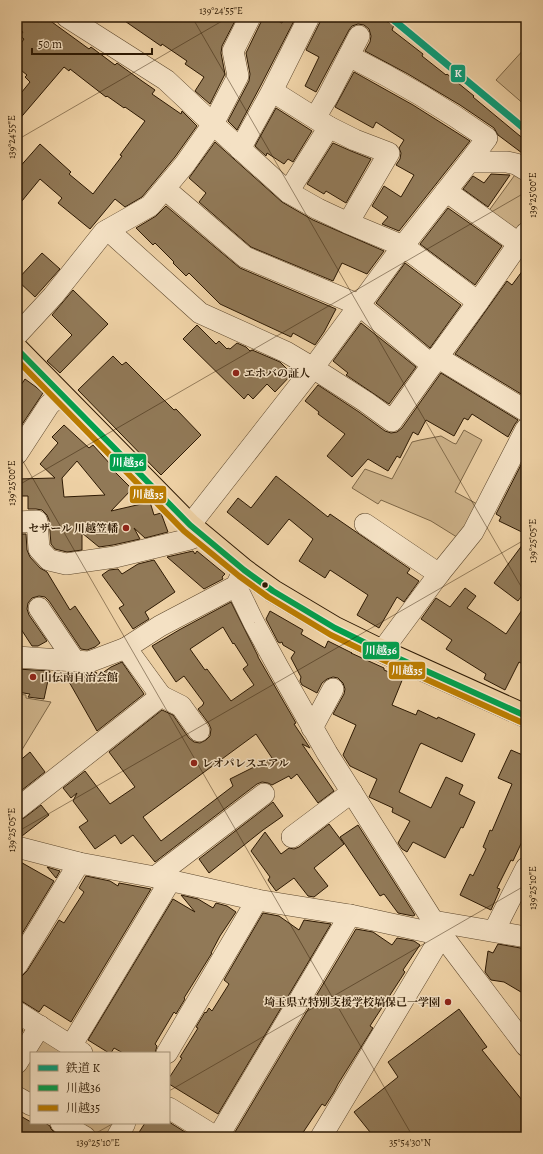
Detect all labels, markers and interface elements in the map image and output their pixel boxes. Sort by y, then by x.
text: 139°24'55"E [199,4,243,17]
scale bar [32,30,152,56]
text: 50 m [38,36,62,52]
line badge: K [450,64,466,83]
text: K [454,66,462,81]
text: 139°24'55"E [5,115,18,159]
text: 139°25'00"E [526,172,539,218]
place label: エホバの証人 [244,366,310,381]
marker: エホバの証人 [231,368,241,378]
line badge: 川越36 [109,453,147,472]
text: 川越36 [112,455,144,470]
text: 139°25'00"E [5,460,18,506]
line badge: 川越35 [129,485,167,504]
text: 川越35 [132,487,164,502]
text: 139°25'05"E [526,519,539,563]
place label: セザール 川越笠幡 [28,521,119,536]
marker: セザール 川越笠幡 [121,523,131,533]
unlabelled marker [260,580,270,590]
line badge: 川越36 [362,641,400,660]
text: 川越36 [365,643,397,658]
line badge: 川越35 [388,661,426,680]
text: 川越35 [391,663,423,678]
place label: 山伝南自治会館 [41,670,118,685]
marker: 山伝南自治会館 [28,672,38,682]
place label: レオパレスエアル [202,756,289,771]
marker: レオパレスエアル [189,758,199,768]
text: 139°25'05"E [5,808,18,852]
text: 139°25'10"E [526,866,539,910]
place label: 埼玉県立特別支援学校塙保己一学園 [264,995,440,1010]
marker: 埼玉県立特別支援学校塙保己一学園 [443,997,453,1007]
legend [30,1052,170,1124]
text: 鉄道 K [65,1060,100,1076]
text: 川越36 [66,1080,101,1096]
text: 川越35 [66,1100,100,1116]
text: 139°25'10"E [76,1136,120,1149]
text: 35°54'30"N [389,1136,431,1149]

